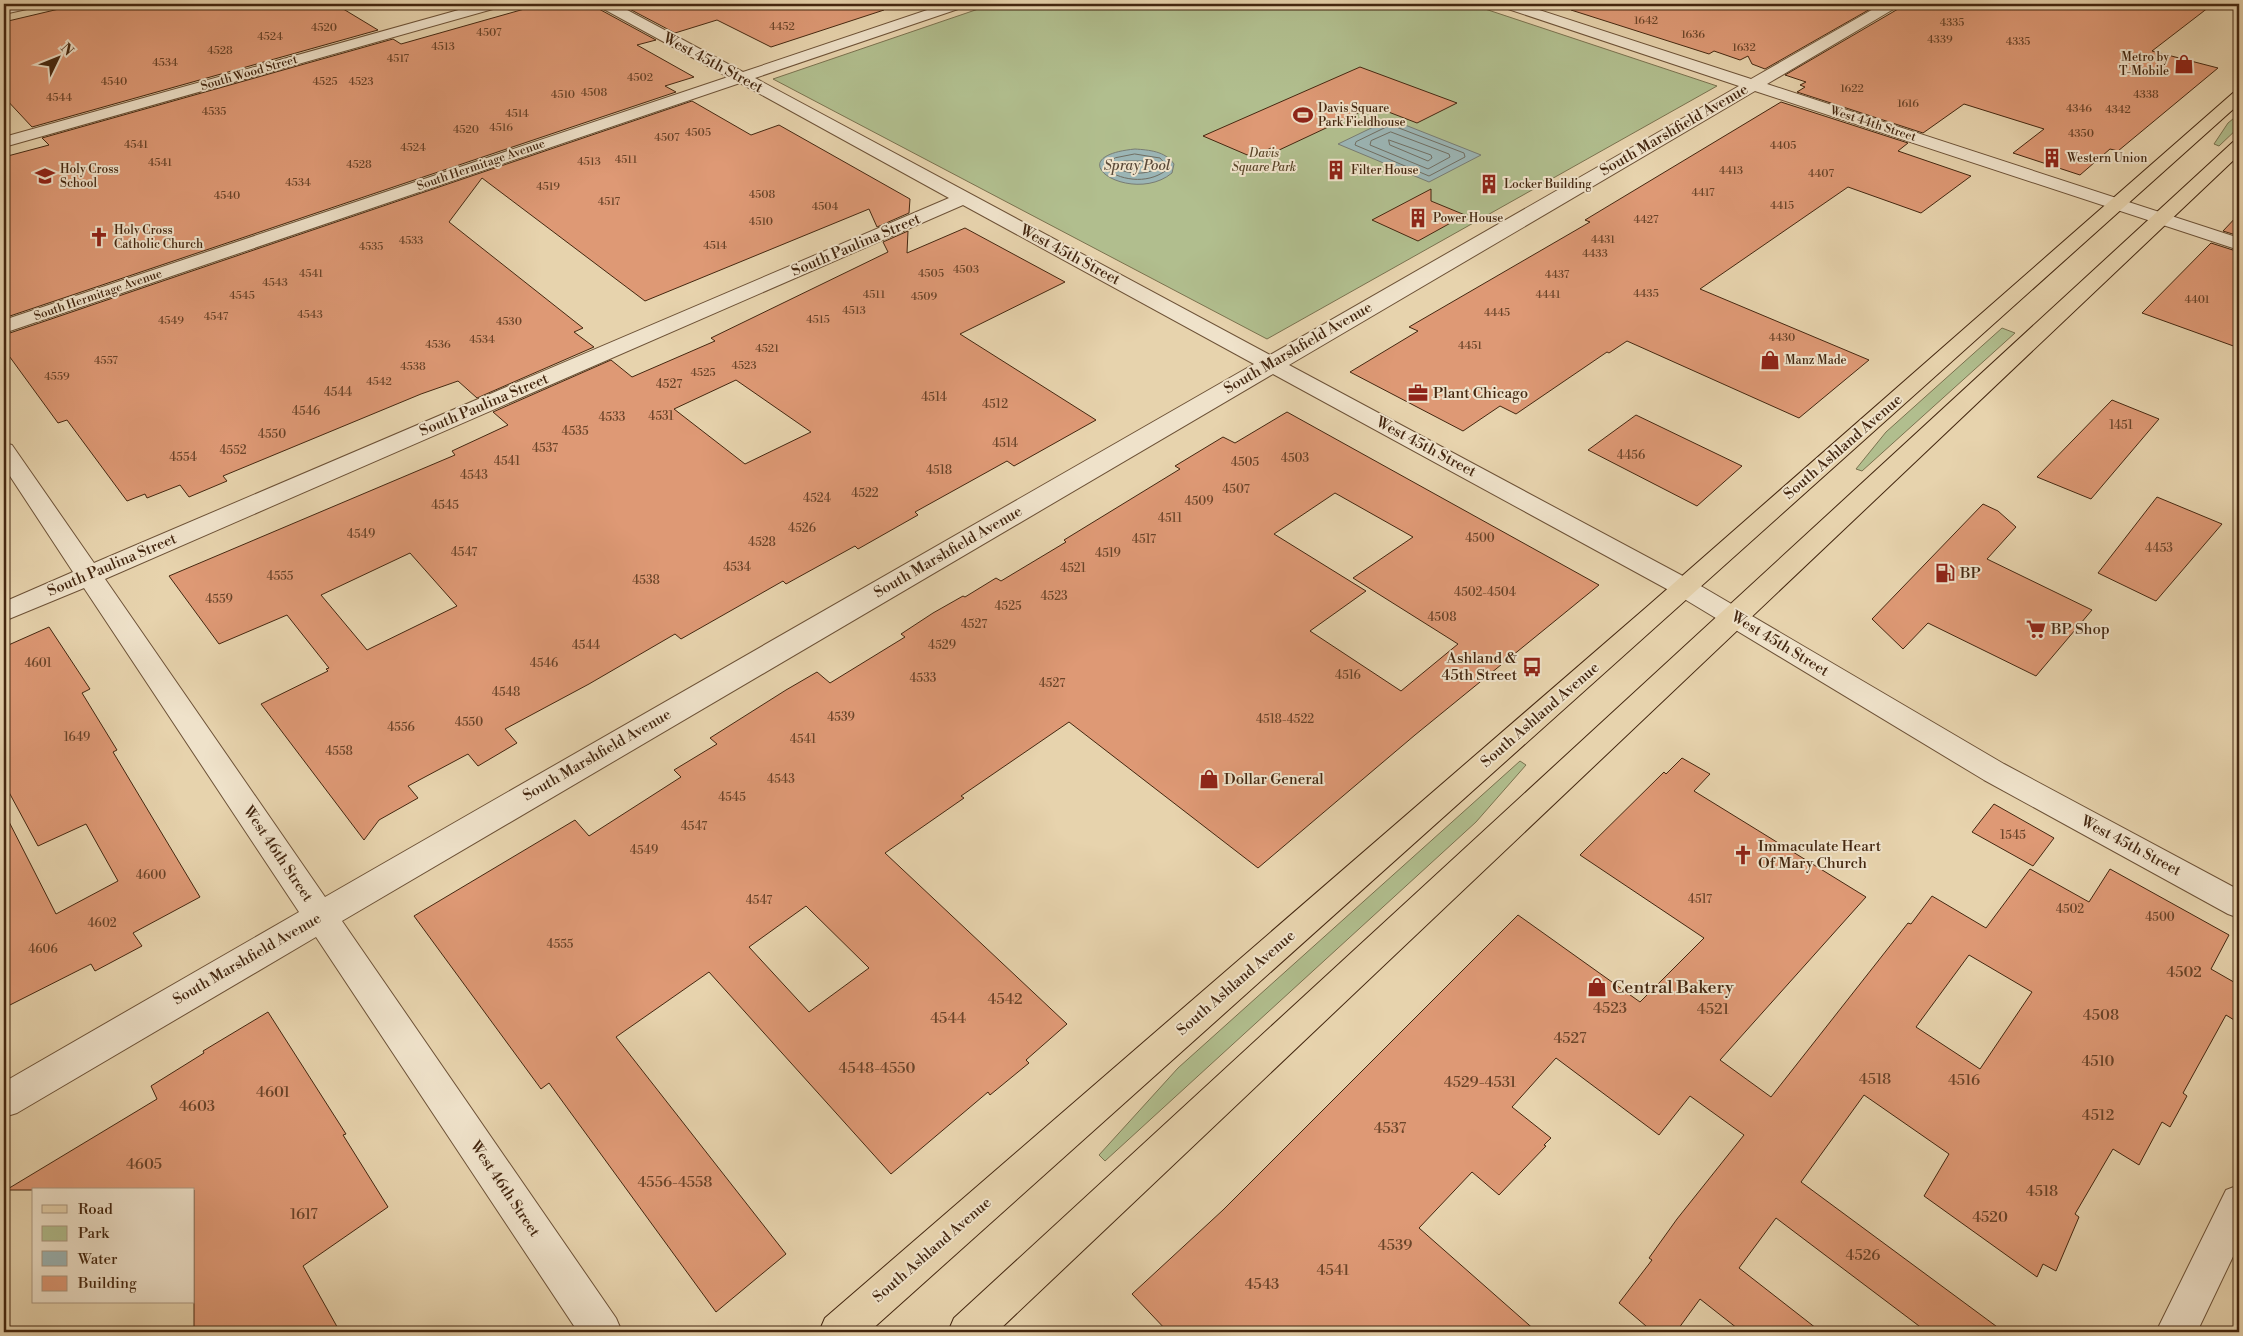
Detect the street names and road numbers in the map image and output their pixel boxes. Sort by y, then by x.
street label: West 45th Street [659,28,767,98]
street label: South Wood Street [199,52,300,94]
street label: South Marshfield Avenue [1596,80,1752,180]
street label: West 44th Street [1827,103,1919,145]
street label: South Hermitage Avenue [415,136,547,194]
street label: South Paulina Street [789,209,924,281]
street label: West 45th Street [1016,220,1124,290]
street label: South Hermitage Avenue [32,266,164,324]
street label: South Marshfield Avenue [1220,298,1376,398]
street label: South Paulina Street [417,369,552,441]
street label: South Ashland Avenue [1780,390,1906,504]
street label: West 45th Street [1372,412,1480,482]
street label: South Marshfield Avenue [870,502,1026,602]
street label: South Paulina Street [45,529,180,601]
street label: West 45th Street [1727,607,1833,681]
street label: South Ashland Avenue [1477,658,1603,772]
street label: South Marshfield Avenue [519,705,675,805]
street label: West 46th Street [238,802,317,906]
street label: West 45th Street [2077,811,2185,881]
street label: South Marshfield Avenue [169,909,325,1009]
street label: South Ashland Avenue [1173,926,1299,1040]
street label: West 46th Street [465,1137,544,1241]
street label: South Ashland Avenue [869,1193,995,1307]

